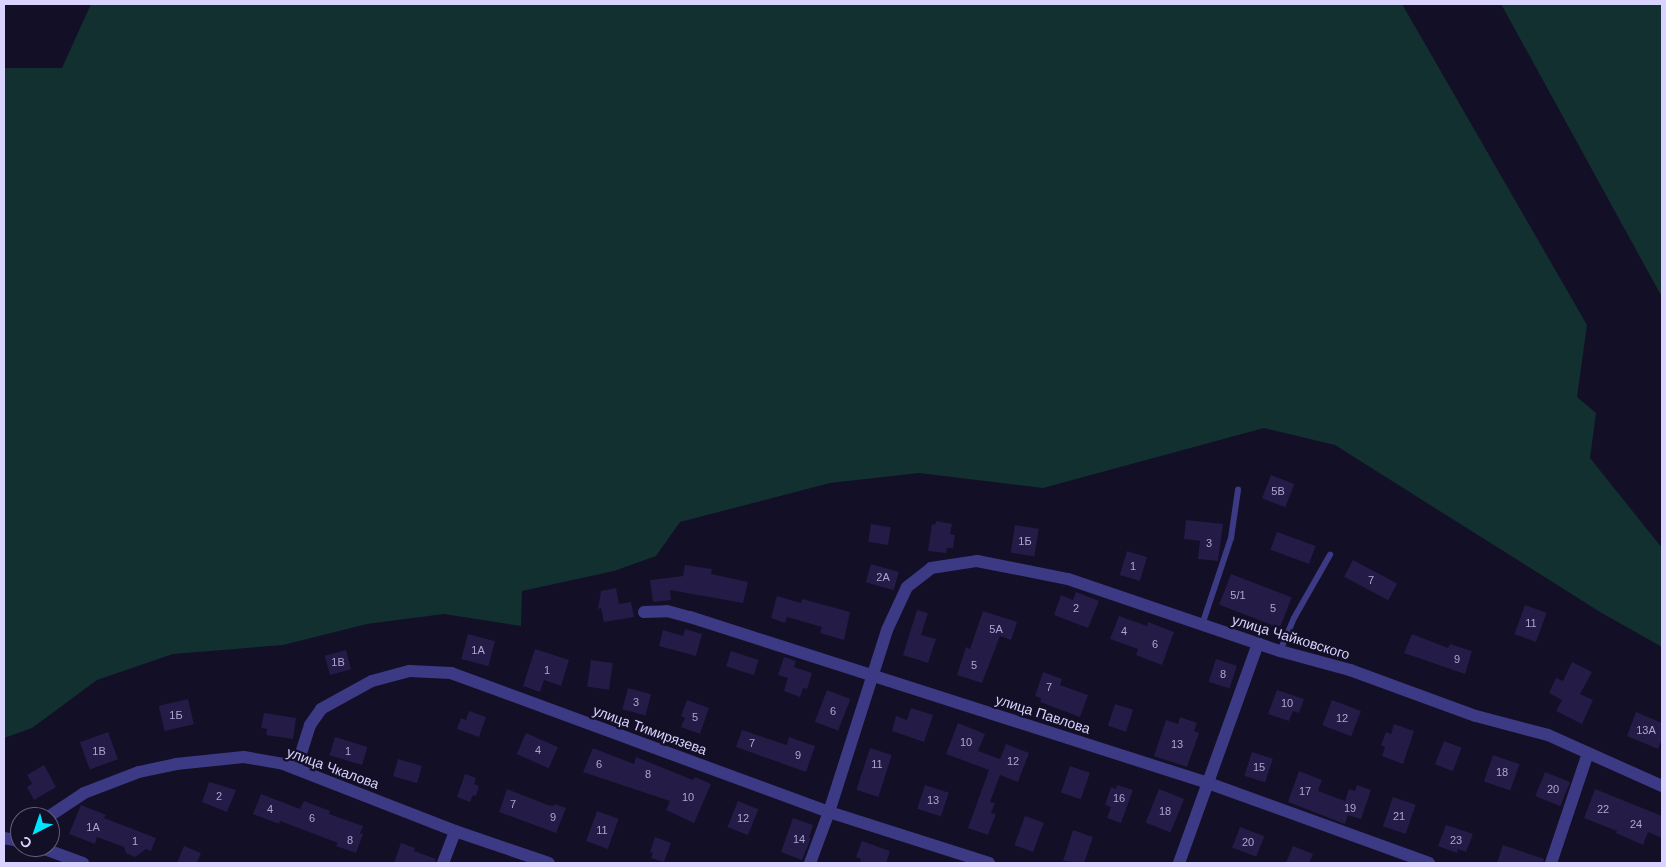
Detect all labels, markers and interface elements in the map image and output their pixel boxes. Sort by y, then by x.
house number: 5В [1271,484,1285,498]
house number: 1Б [1018,534,1032,548]
house number: 3 [1206,536,1212,550]
house number: 1 [1130,559,1136,573]
house number: 2А [876,570,890,584]
house number: 7 [1368,573,1374,587]
house number: 5/1 [1230,588,1246,602]
house number: 2 [1073,601,1079,615]
house number: 5 [1270,601,1276,615]
street label: улица Чайковского [1230,611,1352,663]
house number: 11 [1525,616,1537,630]
house number: 5А [989,622,1003,636]
house number: 4 [1121,624,1127,638]
house number: 6 [1152,637,1158,651]
house number: 1А [471,643,485,657]
house number: 9 [1454,652,1460,666]
house number: 1В [331,655,345,669]
house number: 5 [971,658,977,672]
house number: 1 [544,663,550,677]
house number: 8 [1220,667,1226,681]
house number: 7 [1046,680,1052,694]
street label: улица Павлова [994,691,1092,737]
house number: 3 [633,695,639,709]
house number: 10 [1281,696,1293,710]
street label: улица Тимирязева [591,702,709,758]
house number: 6 [830,704,836,718]
house number: 1Б [169,708,183,722]
house number: 5 [692,710,698,724]
house number: 12 [1336,711,1348,725]
house number: 13А [1636,723,1656,737]
house number: 10 [960,735,972,749]
house number: 7 [749,736,755,750]
house number: 13 [1171,737,1183,751]
house number: 4 [535,743,541,757]
house number: 1В [92,744,106,758]
street label: улица Чкалова [285,744,381,792]
house number: 1 [345,744,351,758]
house number: 9 [795,748,801,762]
house number: 12 [1007,754,1019,768]
house number: 6 [596,757,602,771]
house number: 11 [871,757,883,771]
house number: 15 [1253,760,1265,774]
house number: 18 [1496,765,1508,779]
house number: 8 [645,767,651,781]
house number: 20 [1547,782,1559,796]
house number: 17 [1299,784,1311,798]
house number: 2 [216,789,222,803]
house number: 10 [682,790,694,804]
house number: 16 [1113,791,1125,805]
house number: 13 [927,793,939,807]
house number: 7 [510,797,516,811]
house number: 19 [1344,801,1356,815]
house number: 4 [267,802,273,816]
house number: 22 [1597,802,1609,816]
house number: 18 [1159,804,1171,818]
north arrow [10,807,60,857]
house number: 21 [1393,809,1405,823]
house number: 9 [550,810,556,824]
house number: 6 [309,811,315,825]
house number: 12 [737,811,749,825]
house number: 24 [1630,817,1642,831]
house number: 1А [86,820,100,834]
house number: 11 [596,823,608,837]
house number: 14 [793,832,805,846]
text: С [17,833,35,852]
house number: 8 [347,833,353,847]
house number: 23 [1450,833,1462,847]
house number: 1 [132,834,138,848]
house number: 20 [1242,835,1254,849]

